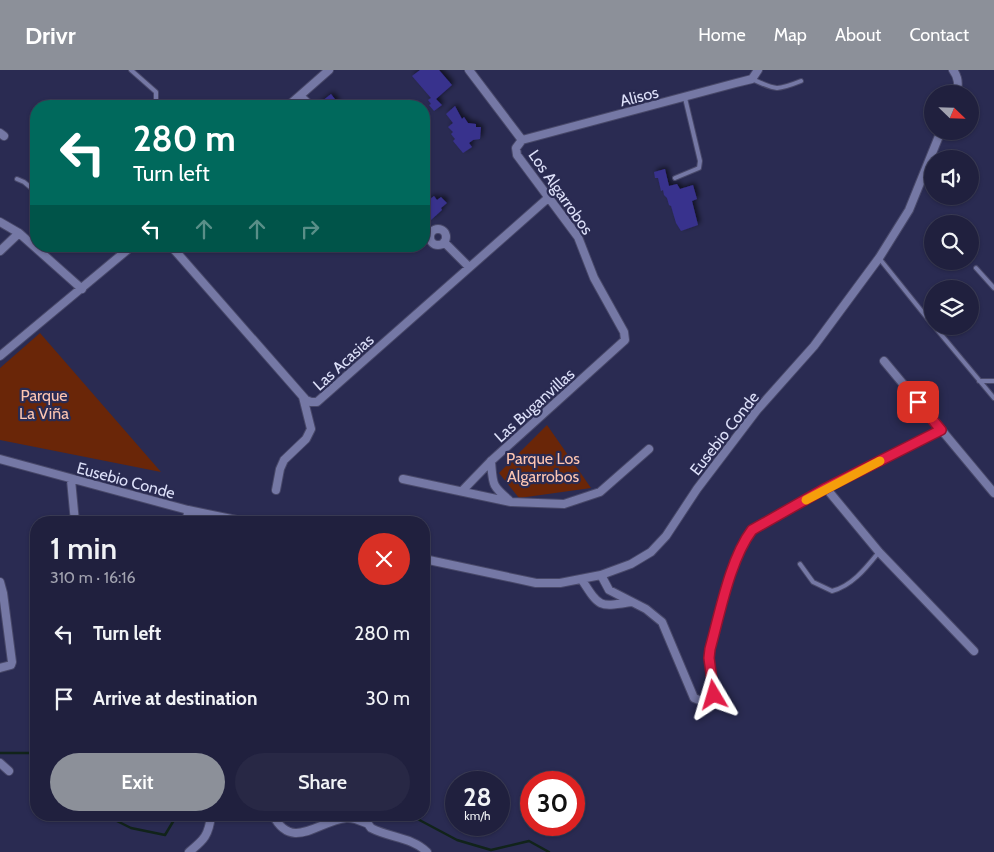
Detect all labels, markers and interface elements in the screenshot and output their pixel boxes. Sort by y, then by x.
text: Drivr [25,21,76,50]
text: Home [698,24,746,46]
text: Map [774,24,807,46]
text: About [835,24,881,46]
text: Contact [909,24,969,46]
street label: Alisos [618,82,661,110]
north arrow [924,85,979,140]
map controls [924,85,979,335]
text: 280 m [133,117,236,160]
icon: left [50,120,115,185]
street label: Los Algarrobos [524,146,597,239]
button: sound [924,150,979,205]
text: Turn left [133,160,210,187]
icon: left [137,215,165,243]
icon: ahead [190,215,218,243]
icon: ahead [243,215,271,243]
icon: right [296,215,324,243]
button: search [924,215,979,270]
button: layers [924,280,979,335]
street label: Las Acasias [309,330,378,394]
street label: Las Buganvillas [490,364,579,446]
pin [897,381,939,423]
park label: Parque La Viña [19,386,69,423]
street label: Eusebio Conde [686,388,763,479]
icon: arrive [904,388,932,416]
park label: Parque Los Algarrobos [506,449,580,486]
street label: Eusebio Conde [75,458,177,503]
text: 1 min [50,530,117,567]
button: close [358,533,410,585]
text: 310 m · 16:16 [50,568,136,587]
icon: left [50,620,78,648]
text: Turn left [93,622,161,645]
text: 280 m [354,622,410,645]
position arrow [687,668,739,720]
icon: arrive [50,685,78,713]
text: Arrive at destination [93,687,257,710]
text: 30 m [366,687,410,710]
button: Exit [50,753,225,811]
button: Share [235,753,410,811]
speed limit sign: 30 [520,771,585,836]
text: 28 [463,782,492,812]
text: km/h [464,808,491,823]

